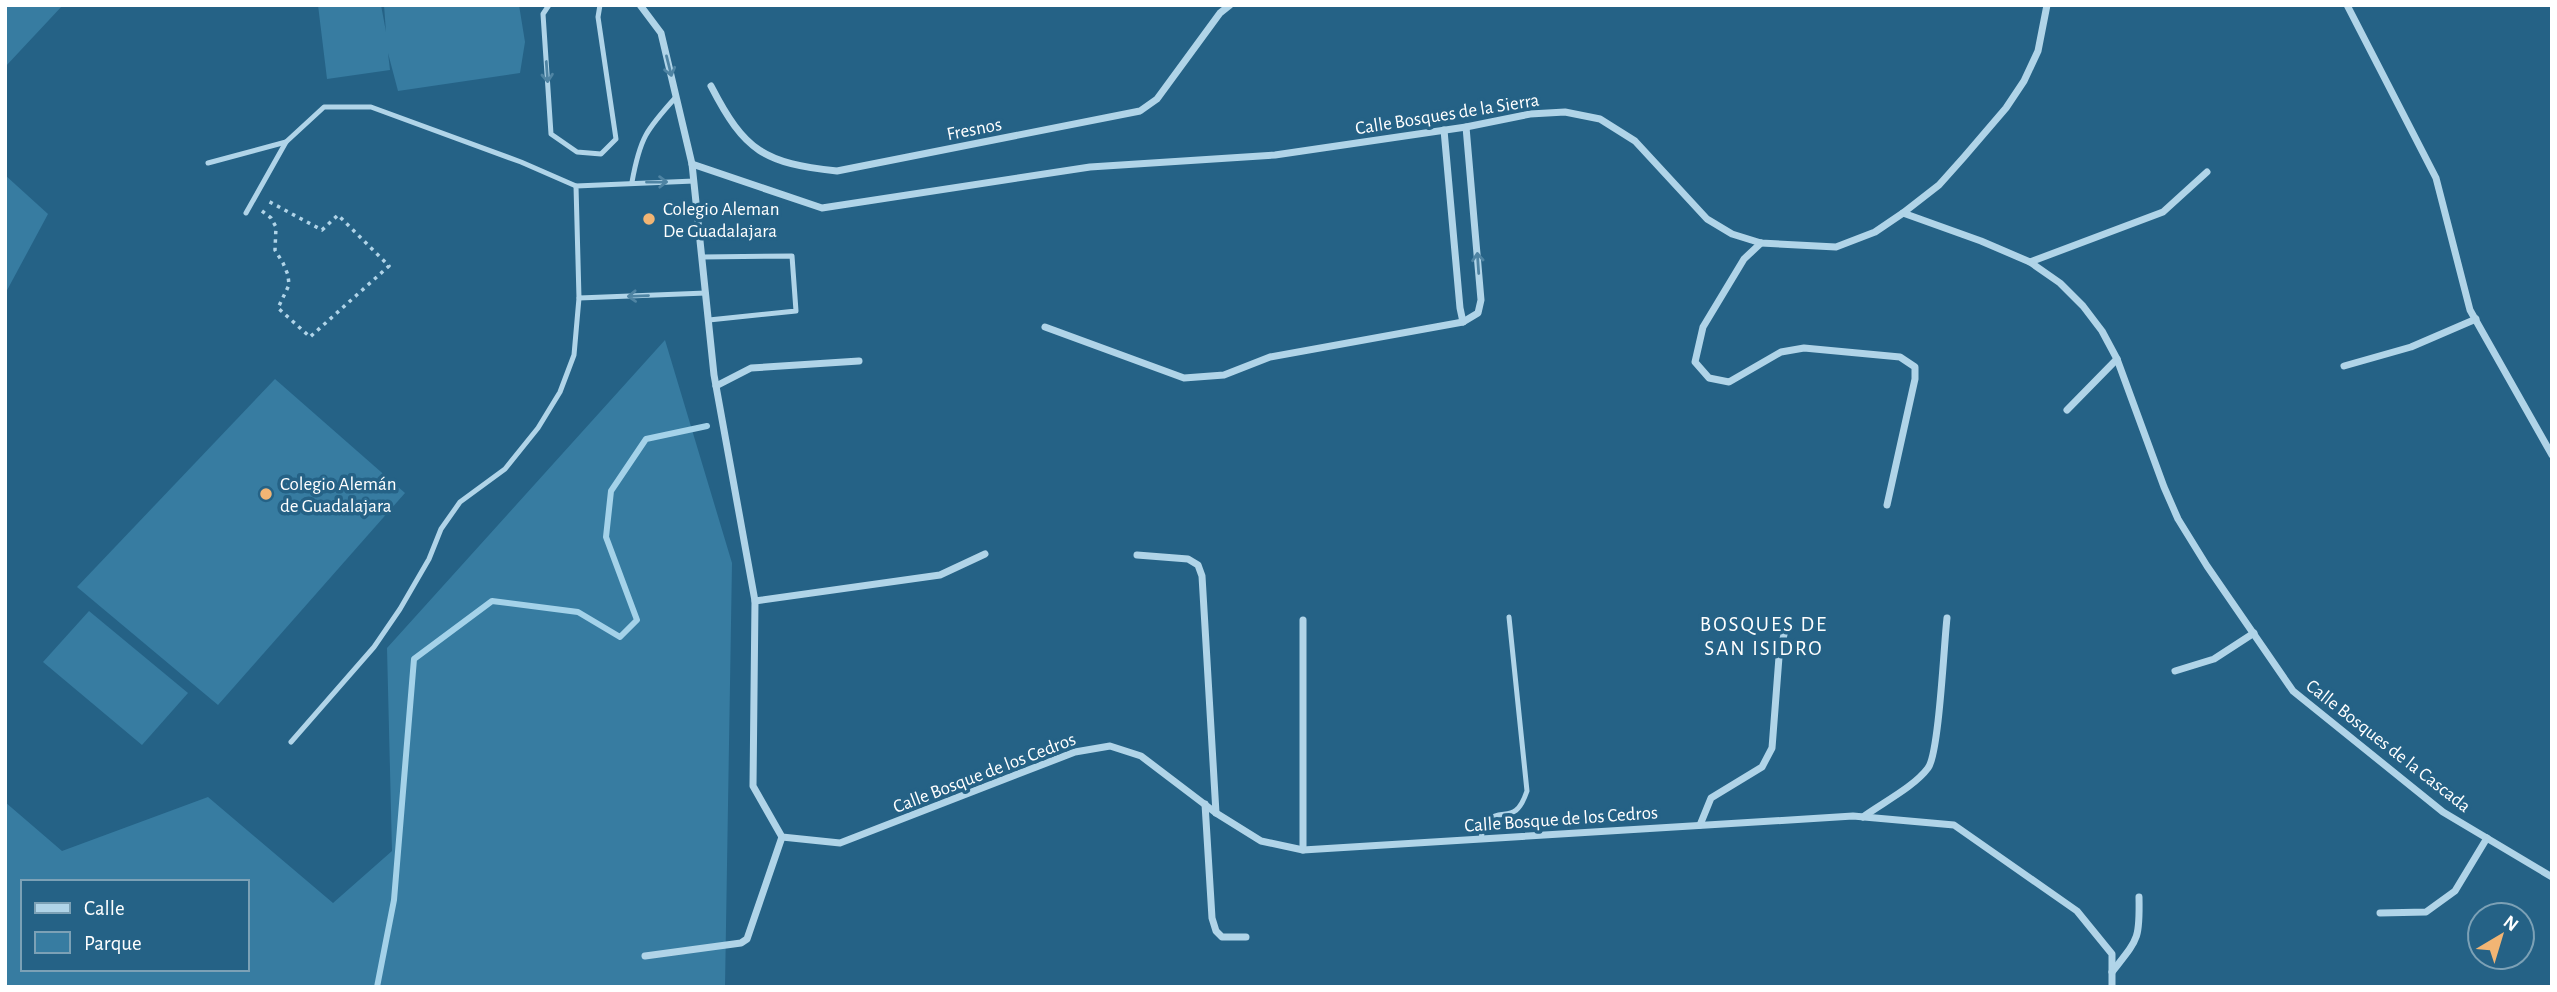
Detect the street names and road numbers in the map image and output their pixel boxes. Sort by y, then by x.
street label: Calle Bosques de la Sierra [1354,91,1541,138]
street label: Fresnos [945,115,1003,144]
street label: Calle Bosques de la Cascada [2302,676,2474,816]
street label: Calle Bosque de los Cedros [891,730,1079,817]
street label: Calle Bosque de los Cedros [1464,803,1659,836]

